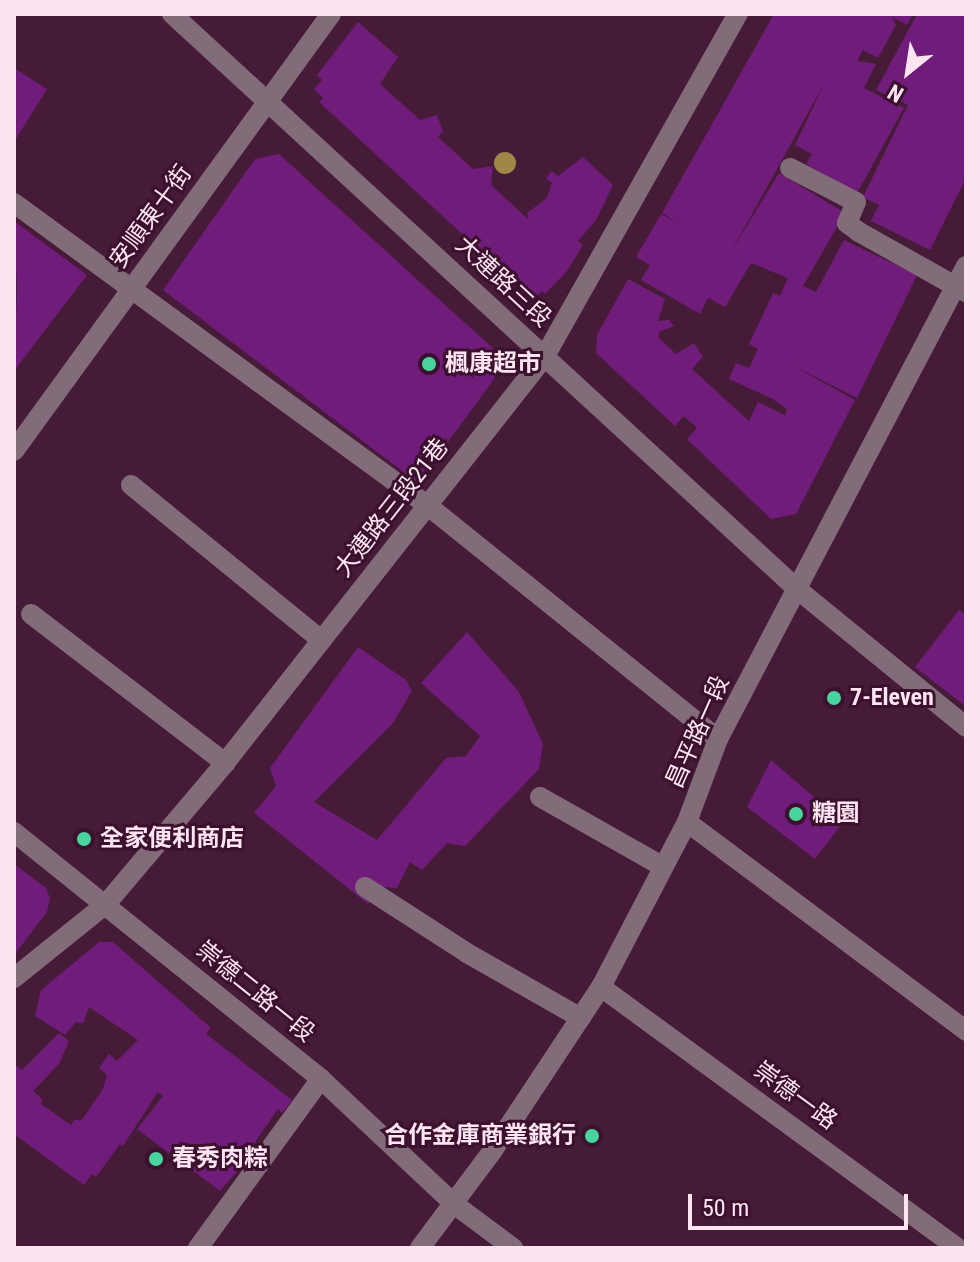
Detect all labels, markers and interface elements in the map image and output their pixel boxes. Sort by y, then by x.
north arrow [868,32,948,112]
text: N [884,79,908,107]
street label: 安順東十街 [104,160,198,274]
street label: 大連路三段 [449,231,557,333]
place label: 楓康超市 [445,350,541,378]
marker: 楓康超市 [420,355,438,373]
street label: 大連路三段21巷 [329,433,455,583]
street label: 昌平路一段 [660,671,736,793]
place label: 7-Eleven [850,684,934,712]
marker: 7-Eleven [825,689,843,707]
place label: 糖園 [812,800,860,828]
marker: 糖園 [787,805,805,823]
place label: 全家便利商店 [100,825,244,853]
marker: 全家便利商店 [75,830,93,848]
street label: 崇德二路一段 [190,935,320,1049]
street label: 崇德一路 [748,1056,842,1136]
place label: 合作金庫商業銀行 [384,1122,576,1150]
marker: 合作金庫商業銀行 [583,1127,601,1145]
place label: 春秀肉粽 [172,1145,268,1173]
marker: 春秀肉粽 [147,1150,165,1168]
scale bar [692,1178,912,1228]
text: 50 m [702,1194,749,1222]

